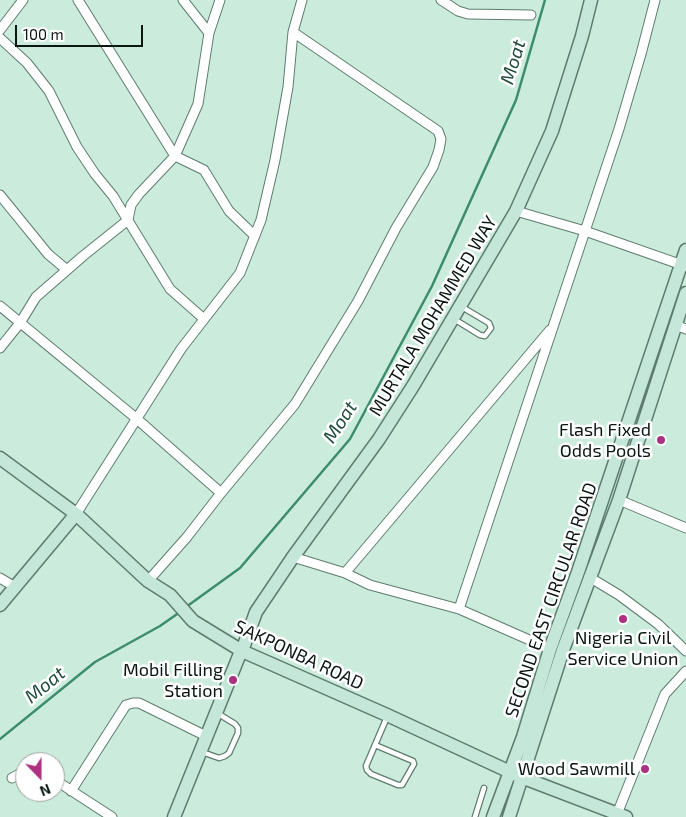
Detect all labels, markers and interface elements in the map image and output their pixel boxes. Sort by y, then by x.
scale bar [18,15,145,47]
text: 100 m [23,25,64,43]
water label: Moat [495,37,531,87]
street label: MURTALA MOHAMMED WAY [365,212,501,420]
water label: Moat [318,397,362,447]
place label: Flash Fixed Odds Pools [559,419,651,462]
marker: Flash Fixed Odds Pools [655,434,667,446]
street label: SECOND EAST CIRCULAR ROAD [501,480,601,720]
marker: Nigeria Civil Service Union [617,613,629,625]
street label: SAKPONBA ROAD [231,616,367,694]
place label: Nigeria Civil Service Union [568,627,678,670]
place label: Mobil Filling Station [123,659,223,702]
water label: Moat [20,662,70,708]
marker: Mobil Filling Station [227,674,239,686]
north arrow [15,752,65,802]
place label: Wood Sawmill [518,758,635,780]
marker: Wood Sawmill [639,763,651,775]
text: N [38,781,53,800]

